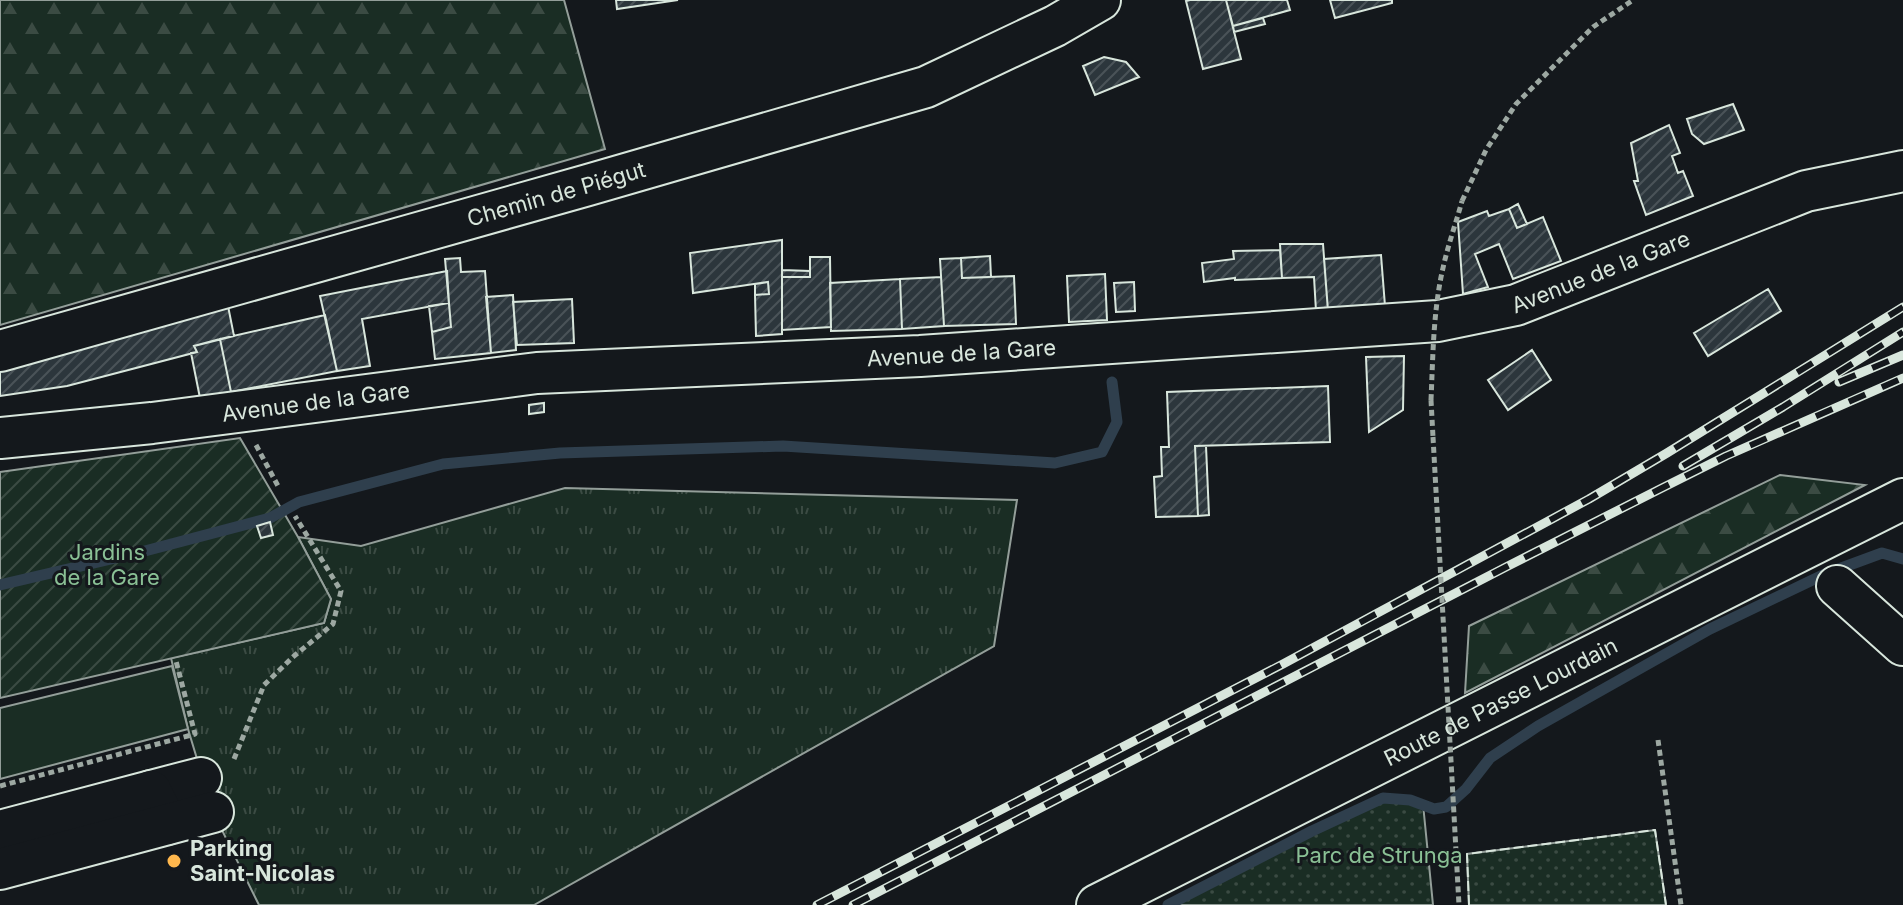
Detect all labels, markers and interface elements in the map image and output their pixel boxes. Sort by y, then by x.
street label: Chemin de Piégut [464,156,648,231]
street label: Avenue de la Gare [1508,225,1693,319]
street label: Avenue de la Gare [866,334,1057,371]
street label: Avenue de la Gare [220,377,411,427]
park label: Jardins de la Gare [54,539,160,590]
street label: Route de Passe Lourdain [1380,632,1622,771]
place label: Parking Saint-Nicolas [190,835,335,886]
park label: Parc de Strunga [1295,842,1463,868]
marker: Parking Saint-Nicolas [165,852,183,870]

